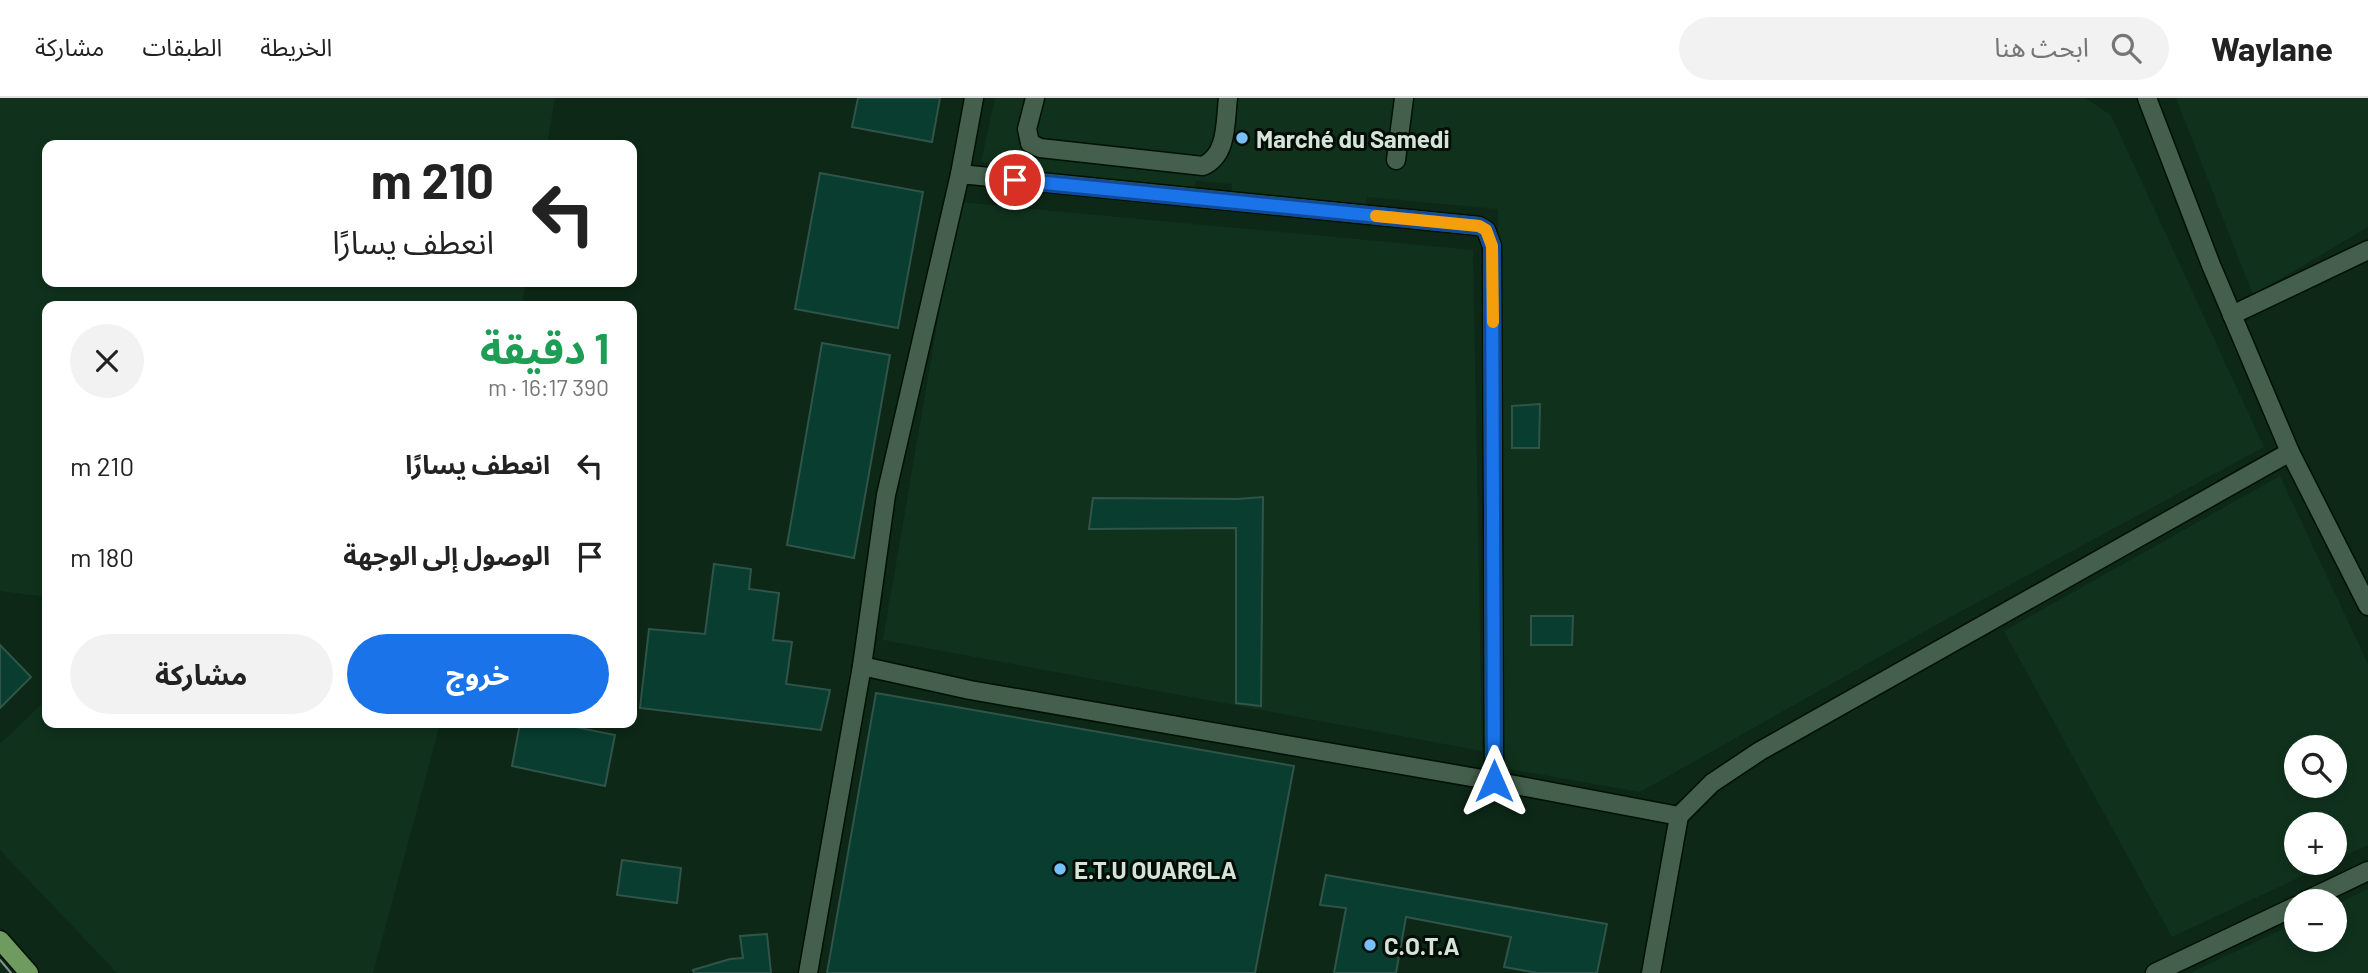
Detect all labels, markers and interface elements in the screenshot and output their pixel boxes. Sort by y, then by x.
search box [1679,17,2169,80]
text: Waylane [2211,28,2333,68]
icon: search [2107,29,2145,67]
text: ابحث هنا [1994,31,2089,62]
text: مشاركة [35,32,104,61]
text: الطبقات [142,32,222,61]
text: الخريطة [260,32,332,61]
place label: Marché du Samedi [1256,124,1450,153]
marker: Marché du Samedi [1234,130,1250,146]
text: 210 m [371,150,494,209]
pin [985,150,1045,210]
icon: arrive [996,161,1034,199]
icon: left [518,168,609,259]
text: انعطف يسارًا [332,222,494,260]
text: 1 دقيقة [480,322,609,372]
button: close [70,324,144,398]
text: 390 m · 16:17 [488,373,609,401]
icon: left [571,447,609,485]
text: انعطف يسارًا [405,448,550,479]
text: 210 m [70,450,134,481]
icon: arrive [571,538,609,576]
text: الوصول إلى الوجهة [343,539,550,570]
text: 180 m [70,541,134,572]
button: مشاركة [70,634,333,714]
button: خروج [347,634,609,714]
map controls [2284,735,2347,952]
button: search [2284,735,2347,798]
position arrow [1457,744,1531,818]
button: + [2284,812,2347,875]
place label: E.T.U OUARGLA [1074,855,1237,884]
marker: E.T.U OUARGLA [1052,861,1068,877]
button: − [2284,889,2347,952]
place label: C.O.T.A [1384,931,1459,960]
marker: C.O.T.A [1362,937,1378,953]

